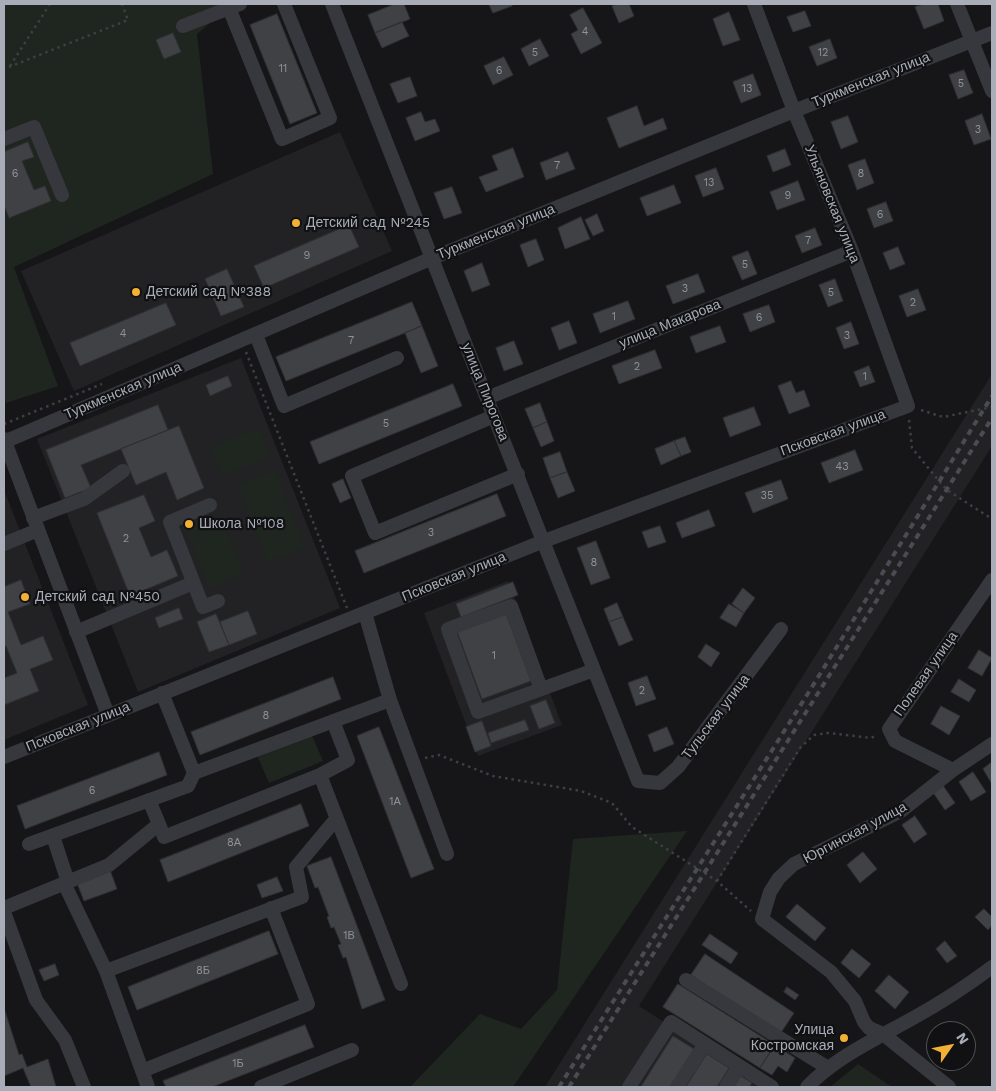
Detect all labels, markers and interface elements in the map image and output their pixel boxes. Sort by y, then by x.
house number: 4 [582,25,588,39]
house number: 5 [532,46,538,60]
house number: 12 [818,46,828,60]
street label: Туркменская улица [810,49,932,111]
house number: 11 [279,62,287,76]
house number: 6 [496,64,502,78]
house number: 5 [958,77,964,91]
house number: 13 [742,82,752,96]
house number: 3 [975,123,981,137]
street label: Ульяновская улица [801,143,863,265]
house number: 7 [554,159,560,173]
house number: 6 [12,167,18,181]
house number: 8 [858,167,864,181]
house number: 13 [704,176,714,190]
house number: 9 [785,189,791,203]
street label: Туркменская улица [435,201,557,263]
house number: 6 [877,208,883,222]
place label: Детский сад №245 [306,215,430,231]
marker: Детский сад №245 [290,217,302,229]
house number: 7 [805,234,811,248]
house number: 9 [304,249,310,263]
house number: 5 [742,258,748,272]
house number: 3 [682,282,688,296]
place label: Детский сад №388 [146,284,271,300]
marker: Детский сад №388 [130,286,142,298]
house number: 5 [828,286,834,300]
street label: улица Макарова [617,296,723,352]
house number: 2 [910,296,916,310]
house number: 1 [612,310,616,324]
house number: 6 [756,311,762,325]
house number: 4 [120,327,126,341]
house number: 3 [844,329,850,343]
house number: 7 [348,334,354,348]
street label: улица Пирогова [458,340,512,444]
street label: Туркменская улица [62,359,184,423]
house number: 2 [634,360,640,374]
house number: 1 [863,370,867,384]
street label: Псковская улица [778,406,888,460]
house number: 5 [383,417,389,431]
house number: 43 [835,460,849,474]
house number: 35 [761,489,773,503]
place label: Школа №108 [199,516,284,532]
marker: Школа №108 [183,518,195,530]
house number: 3 [428,526,434,540]
house number: 2 [123,532,129,546]
street label: Псковская улица [400,549,508,605]
house number: 8 [591,556,597,570]
place label: Детский сад №450 [35,589,160,605]
marker: Детский сад №450 [19,591,31,603]
street label: Полевая улица [891,628,961,720]
house number: 1 [492,649,496,663]
street label: Тульская улица [679,671,753,763]
house number: 2 [639,684,645,698]
street label: Псковская улица [24,699,132,755]
house number: 8 [263,709,269,723]
house number: 6 [89,784,95,798]
house number: 1А [389,795,401,809]
street label: Юргинская улица [800,799,910,867]
house number: 8А [227,836,241,850]
house number: 1В [343,929,355,943]
house number: 8Б [196,964,210,978]
north arrow [926,1021,976,1071]
place label: Улица Костромская [751,1022,834,1054]
text: N [953,1030,972,1047]
marker: Улица Костромская [838,1032,850,1044]
house number: 1Б [232,1057,244,1071]

